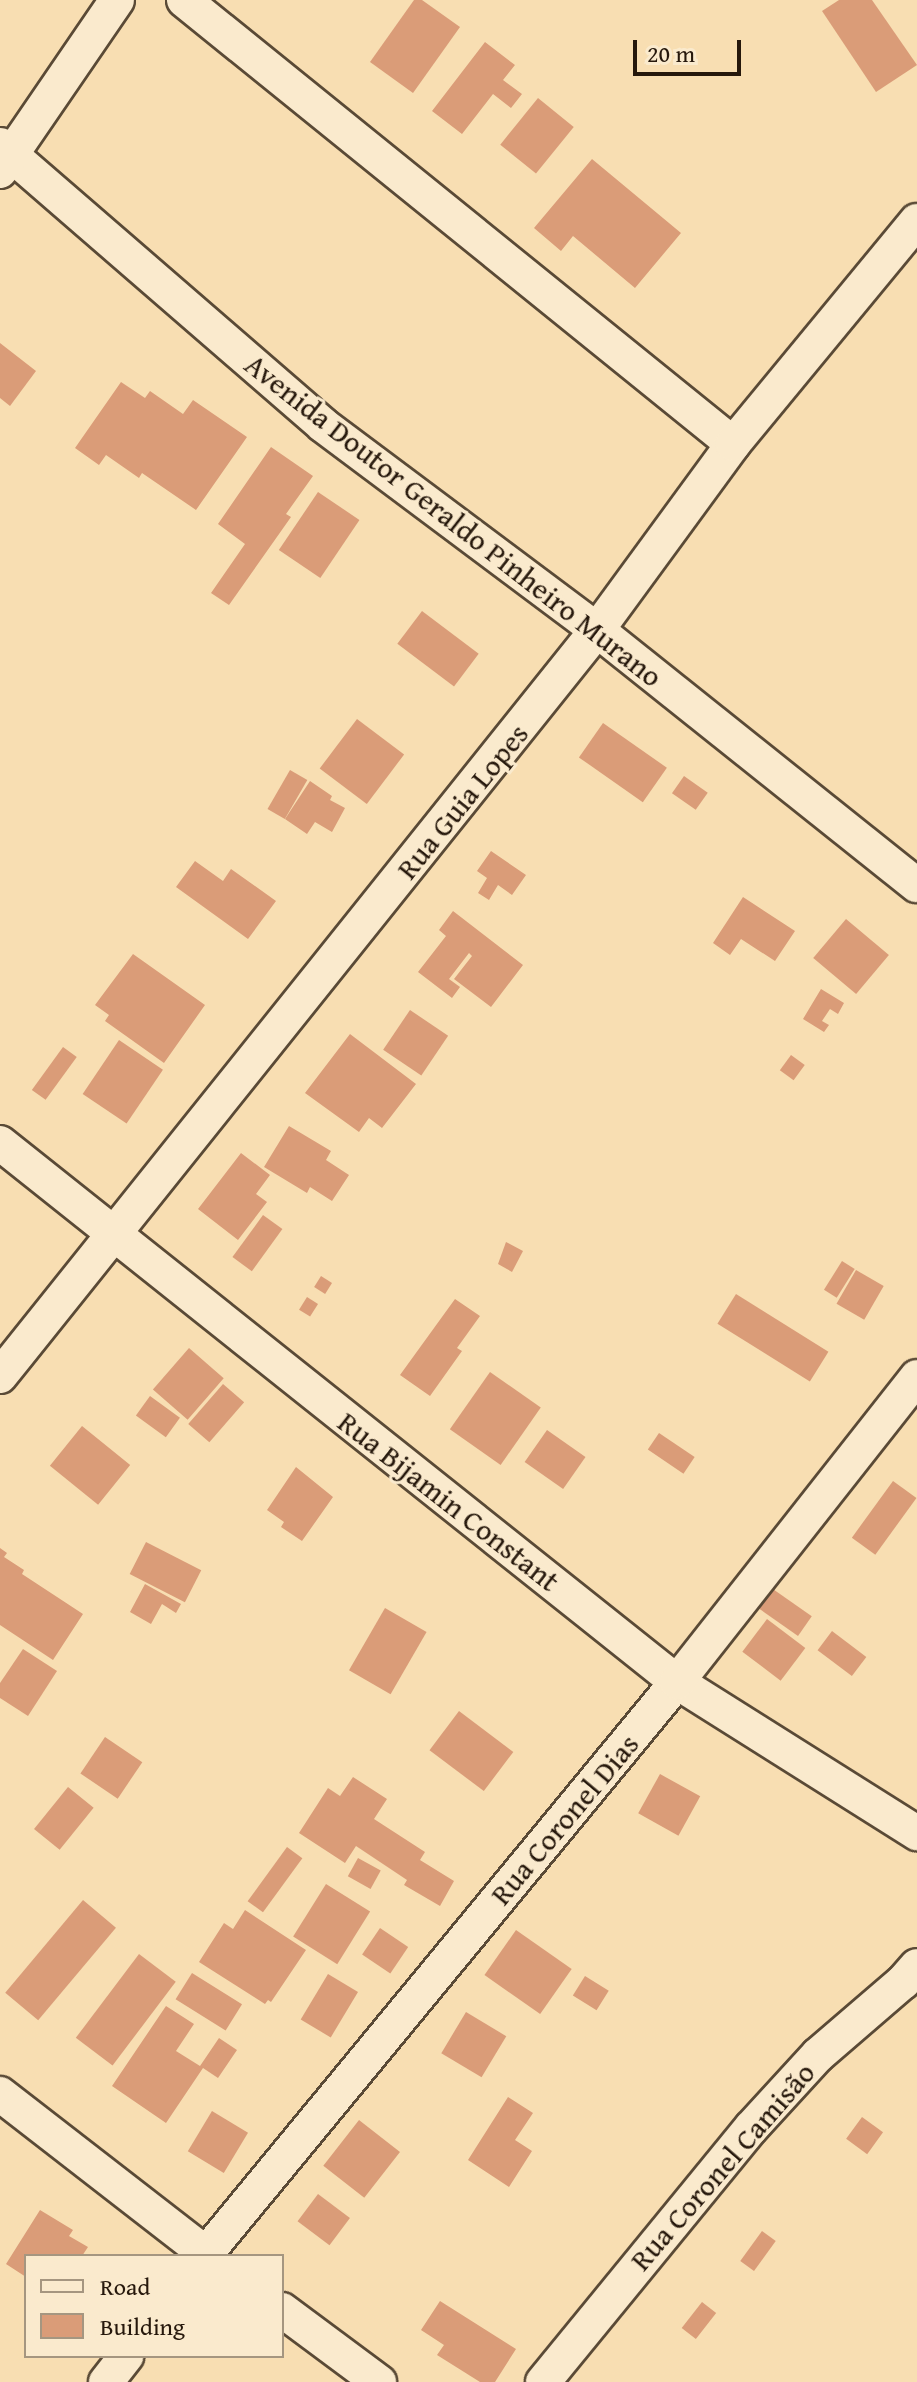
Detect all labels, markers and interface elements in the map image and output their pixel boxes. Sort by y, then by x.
scale bar [637,24,745,74]
text: 20 m [647,36,695,71]
street label: Avenida Doutor Geraldo Pinheiro Murano [238,346,670,694]
street label: Rua Guia Lopes [388,716,536,886]
street label: Rua Bijamin Constant [331,1403,567,1599]
street label: Rua Coronel Dias [482,1726,646,1912]
street label: Rua Coronel Camisão [622,2055,822,2277]
legend [24,2254,284,2358]
text: Road [100,2269,150,2304]
text: Building [100,2309,185,2344]

